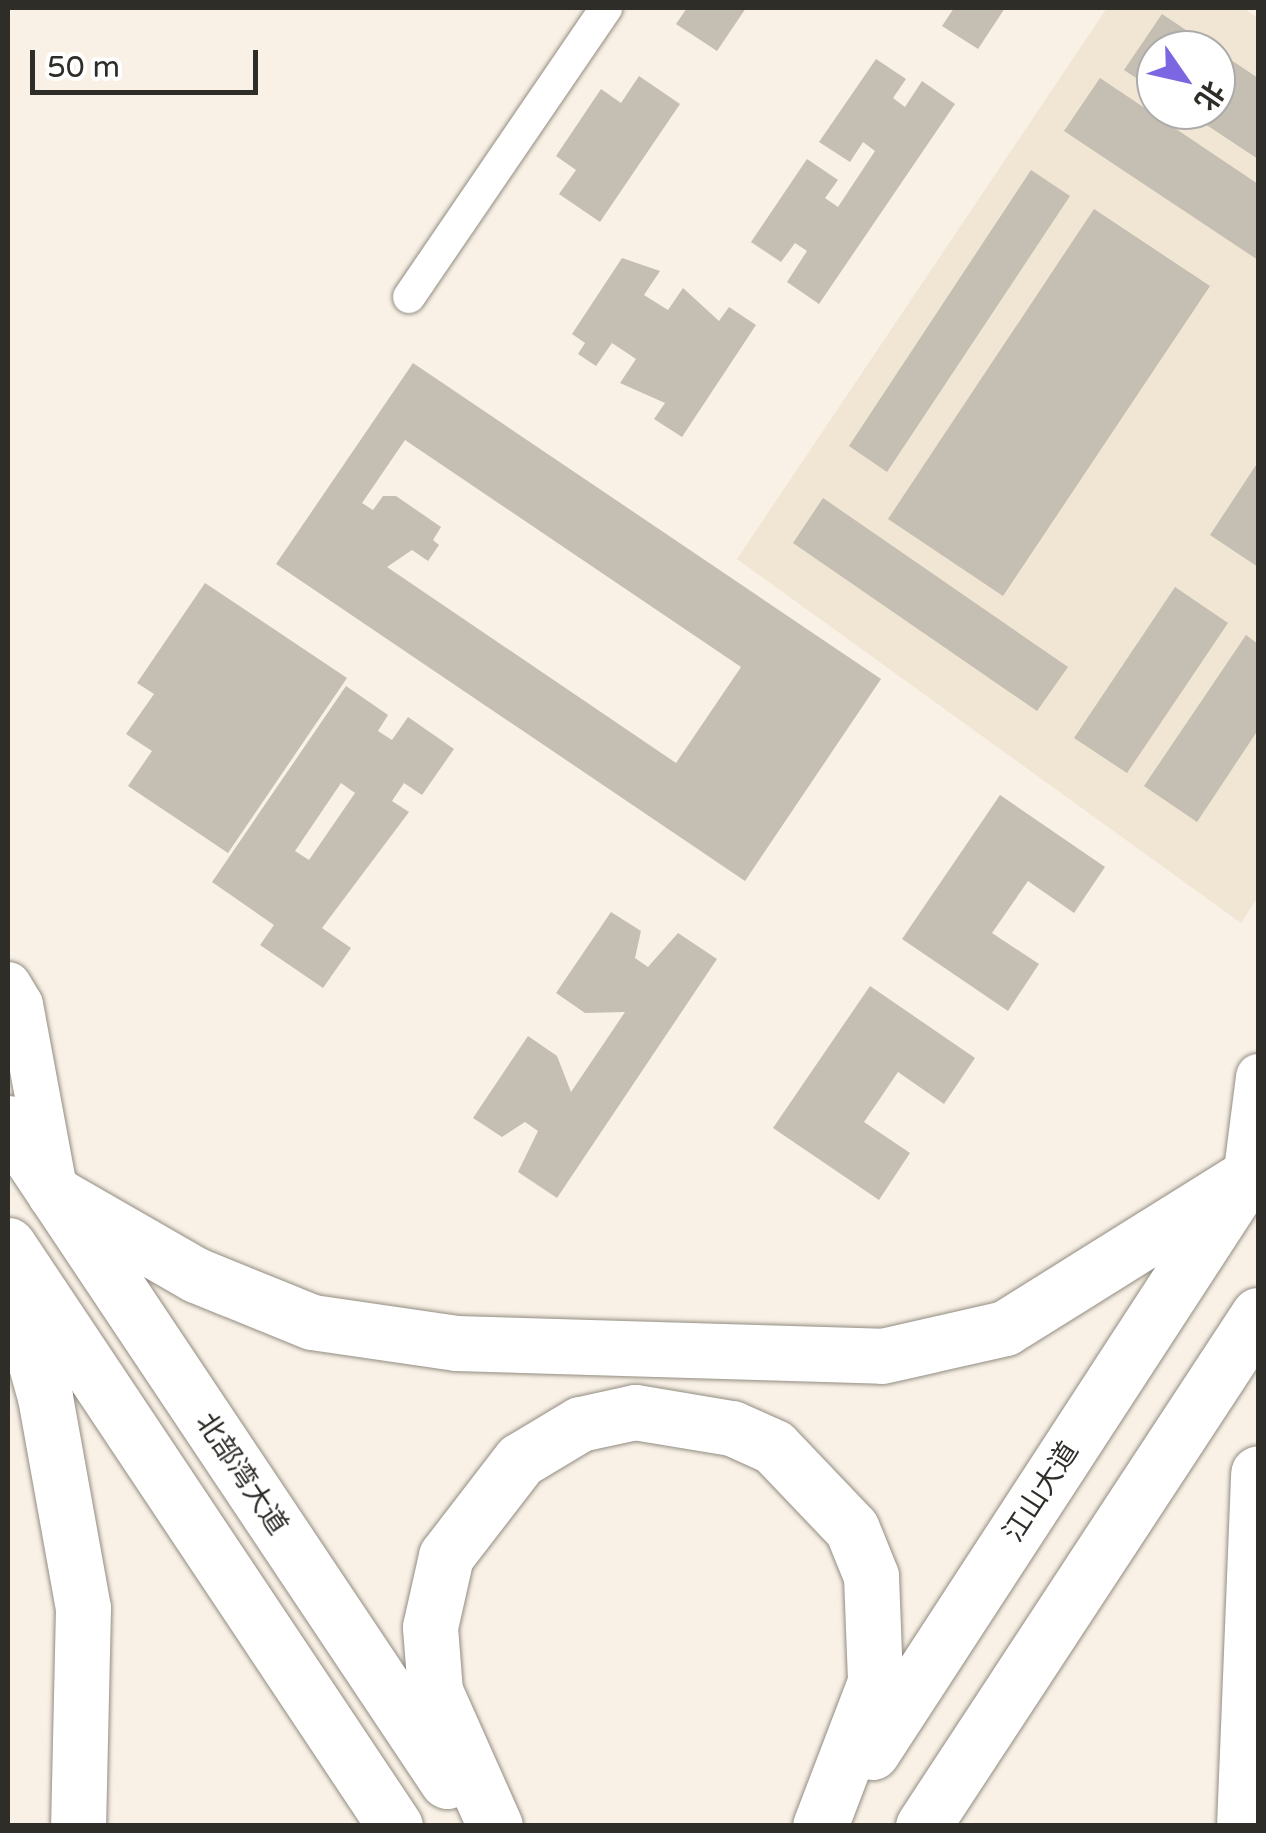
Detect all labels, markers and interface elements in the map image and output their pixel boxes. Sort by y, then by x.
scale bar [35,30,262,92]
north arrow [1136,30,1236,130]
text: 50 m [47,49,120,86]
text: 北 [1187,75,1231,117]
street label: 北部湾大道 [189,1407,295,1541]
street label: 江山大道 [996,1436,1086,1548]

